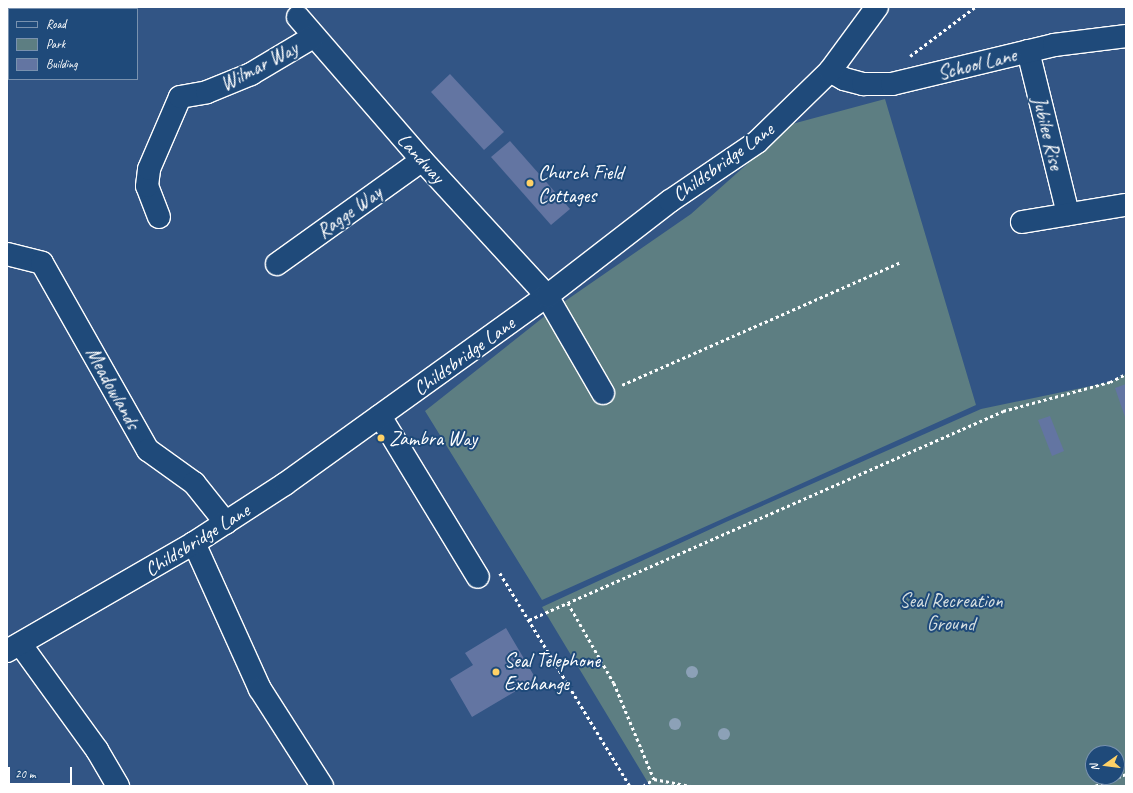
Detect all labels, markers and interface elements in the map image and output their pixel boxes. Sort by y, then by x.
legend [8,8,138,80]
text: Road [46,16,66,32]
text: Park [46,36,65,52]
street label: Wilmar Way [216,36,302,96]
street label: School Lane [935,43,1019,85]
text: Building [46,56,78,72]
street label: Jubilee Rise [1027,94,1069,172]
street label: Childsbridge Lane [668,117,778,207]
street label: Landway [392,128,450,188]
place label: Church Field Cottages [538,160,624,207]
marker: Church Field Cottages [525,178,535,188]
street label: Ragge Way [312,180,386,244]
street label: Childsbridge Lane [409,311,519,401]
street label: Meadowlands [81,343,145,433]
place label: Zambra Way [389,426,477,450]
marker: Zambra Way [376,433,386,443]
street label: Childsbridge Lane [140,498,254,582]
park label: Seal Recreation Ground [899,589,1003,636]
place label: Seal Telephone Exchange [504,648,599,695]
marker: Seal Telephone Exchange [491,667,501,677]
north arrow [1085,745,1125,785]
scale bar [10,759,74,785]
text: N [1087,763,1102,773]
text: 20 m [15,766,35,782]

